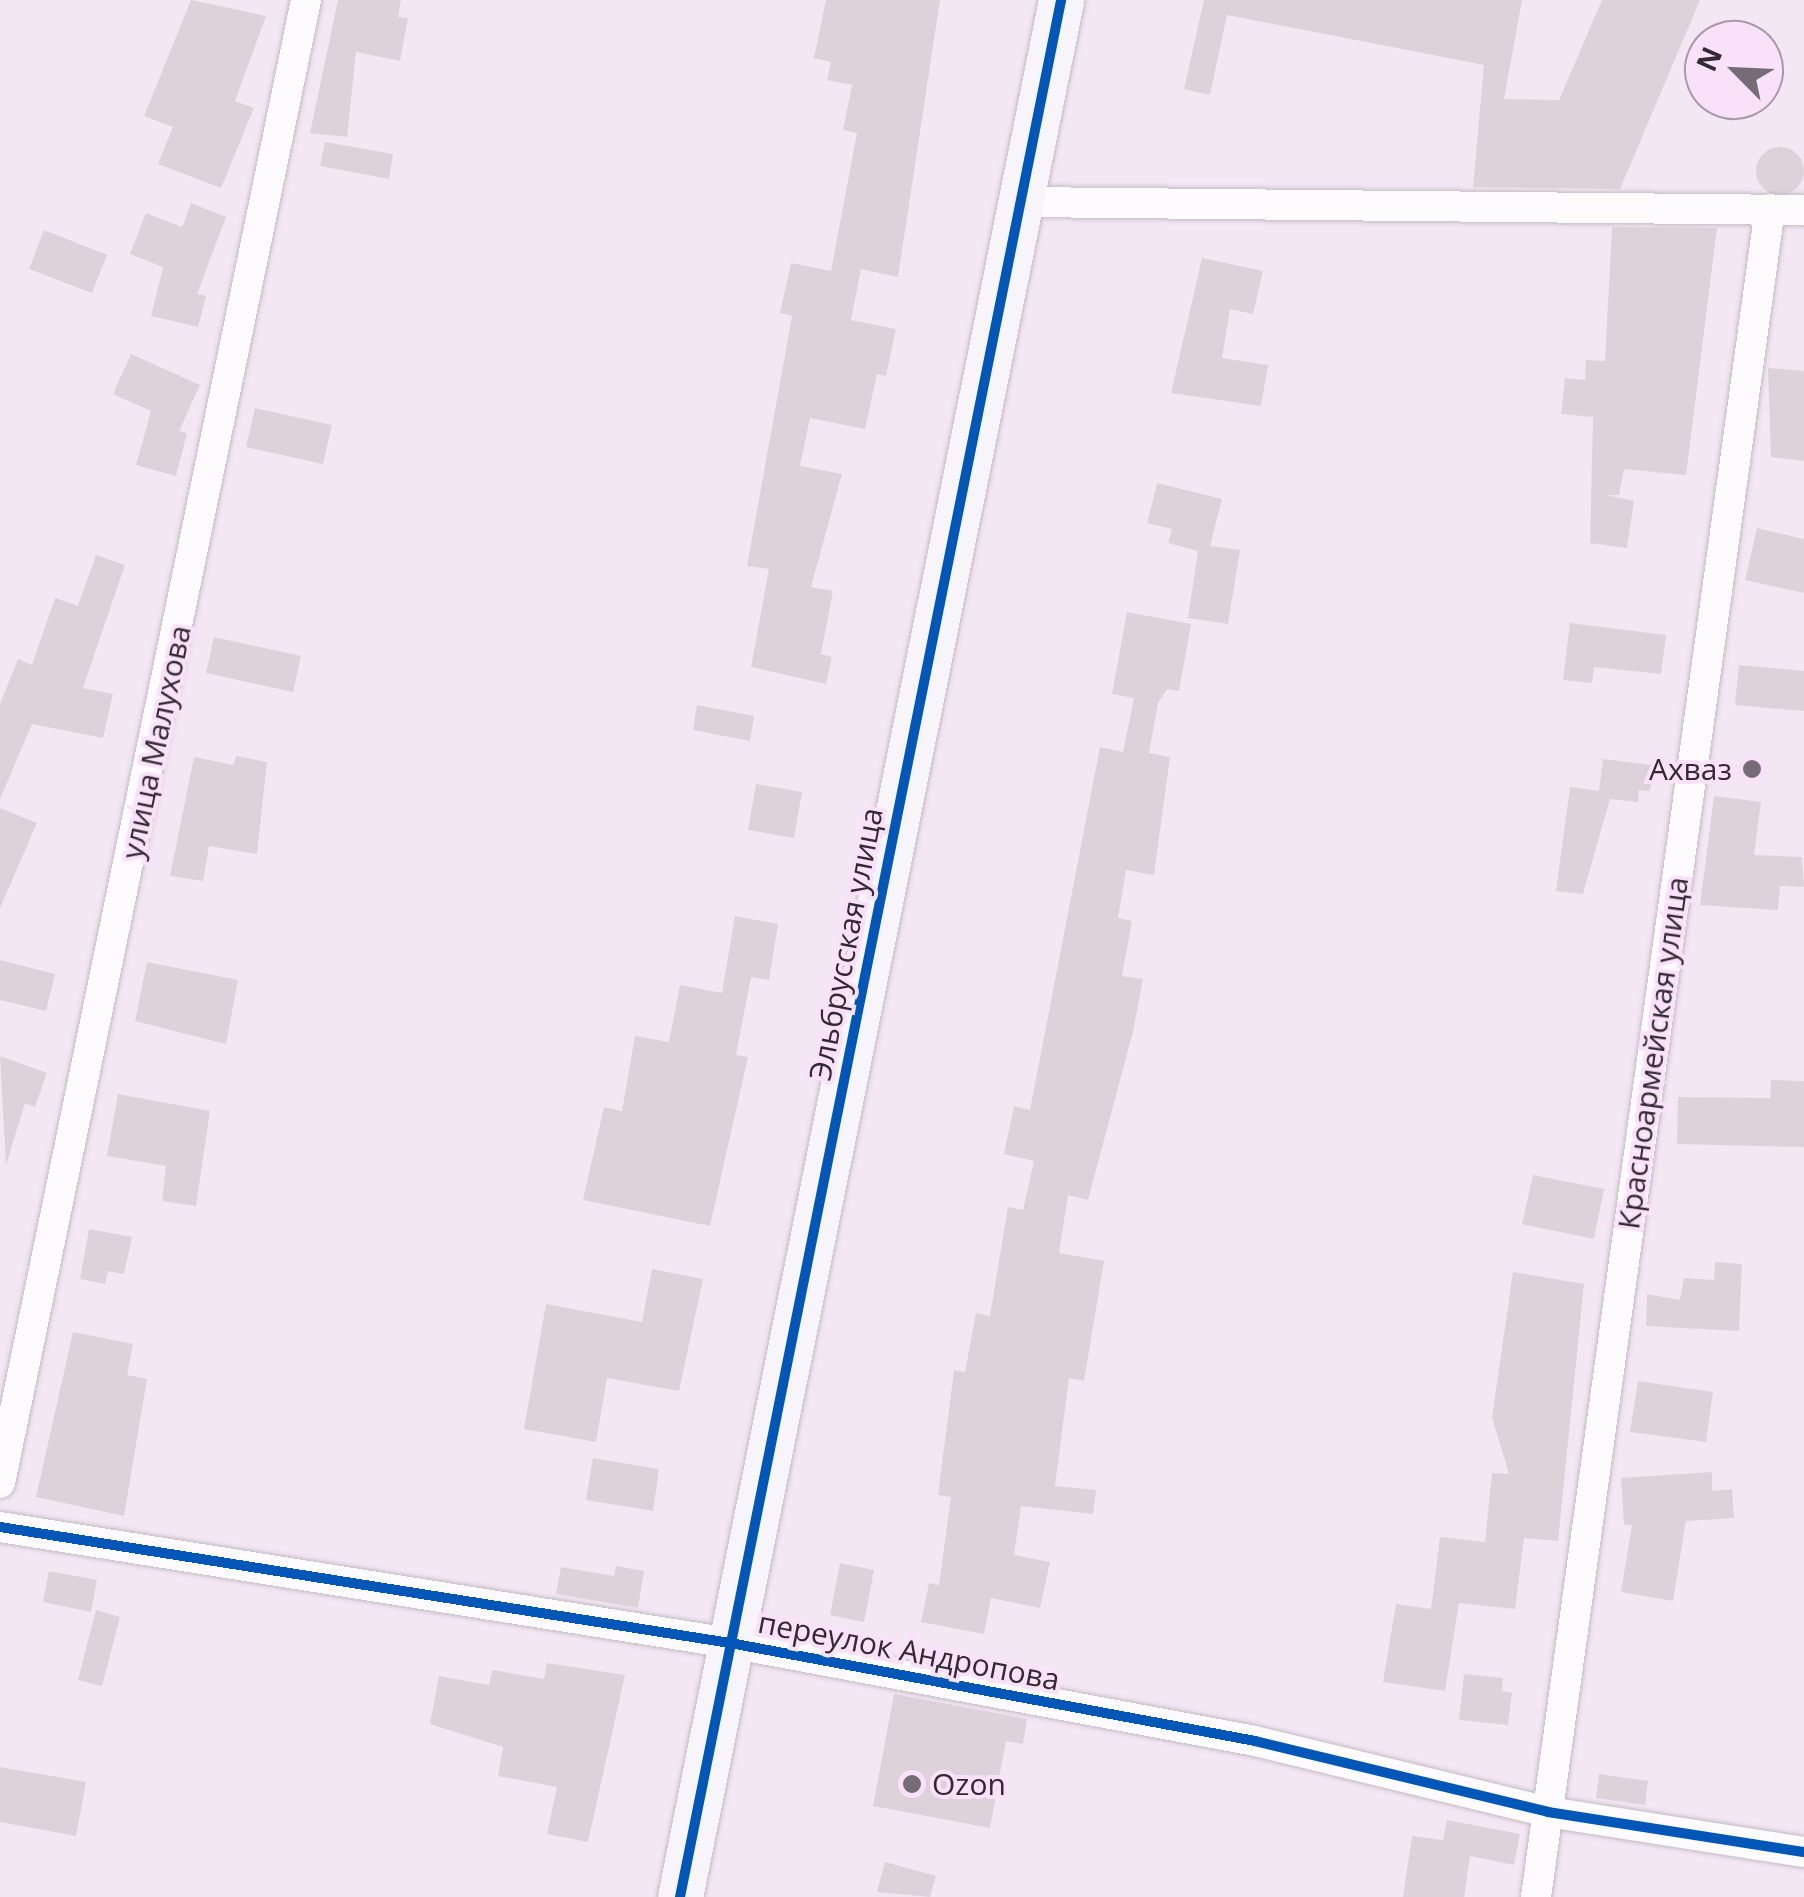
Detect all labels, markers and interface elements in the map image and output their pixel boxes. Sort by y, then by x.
north arrow [1684,20,1784,120]
text: N [1686,40,1730,77]
street label: улица Малухова [114,622,198,862]
place label: Ахваз [1649,751,1732,787]
marker: Ахваз [1741,758,1763,780]
street label: Эльбрусская улица [802,805,890,1083]
street label: Красноармейская улица [1610,875,1696,1231]
street label: переулок Андропова [755,1604,1063,1698]
place label: Ozon [932,1766,1006,1802]
marker: Ozon [901,1773,923,1795]

